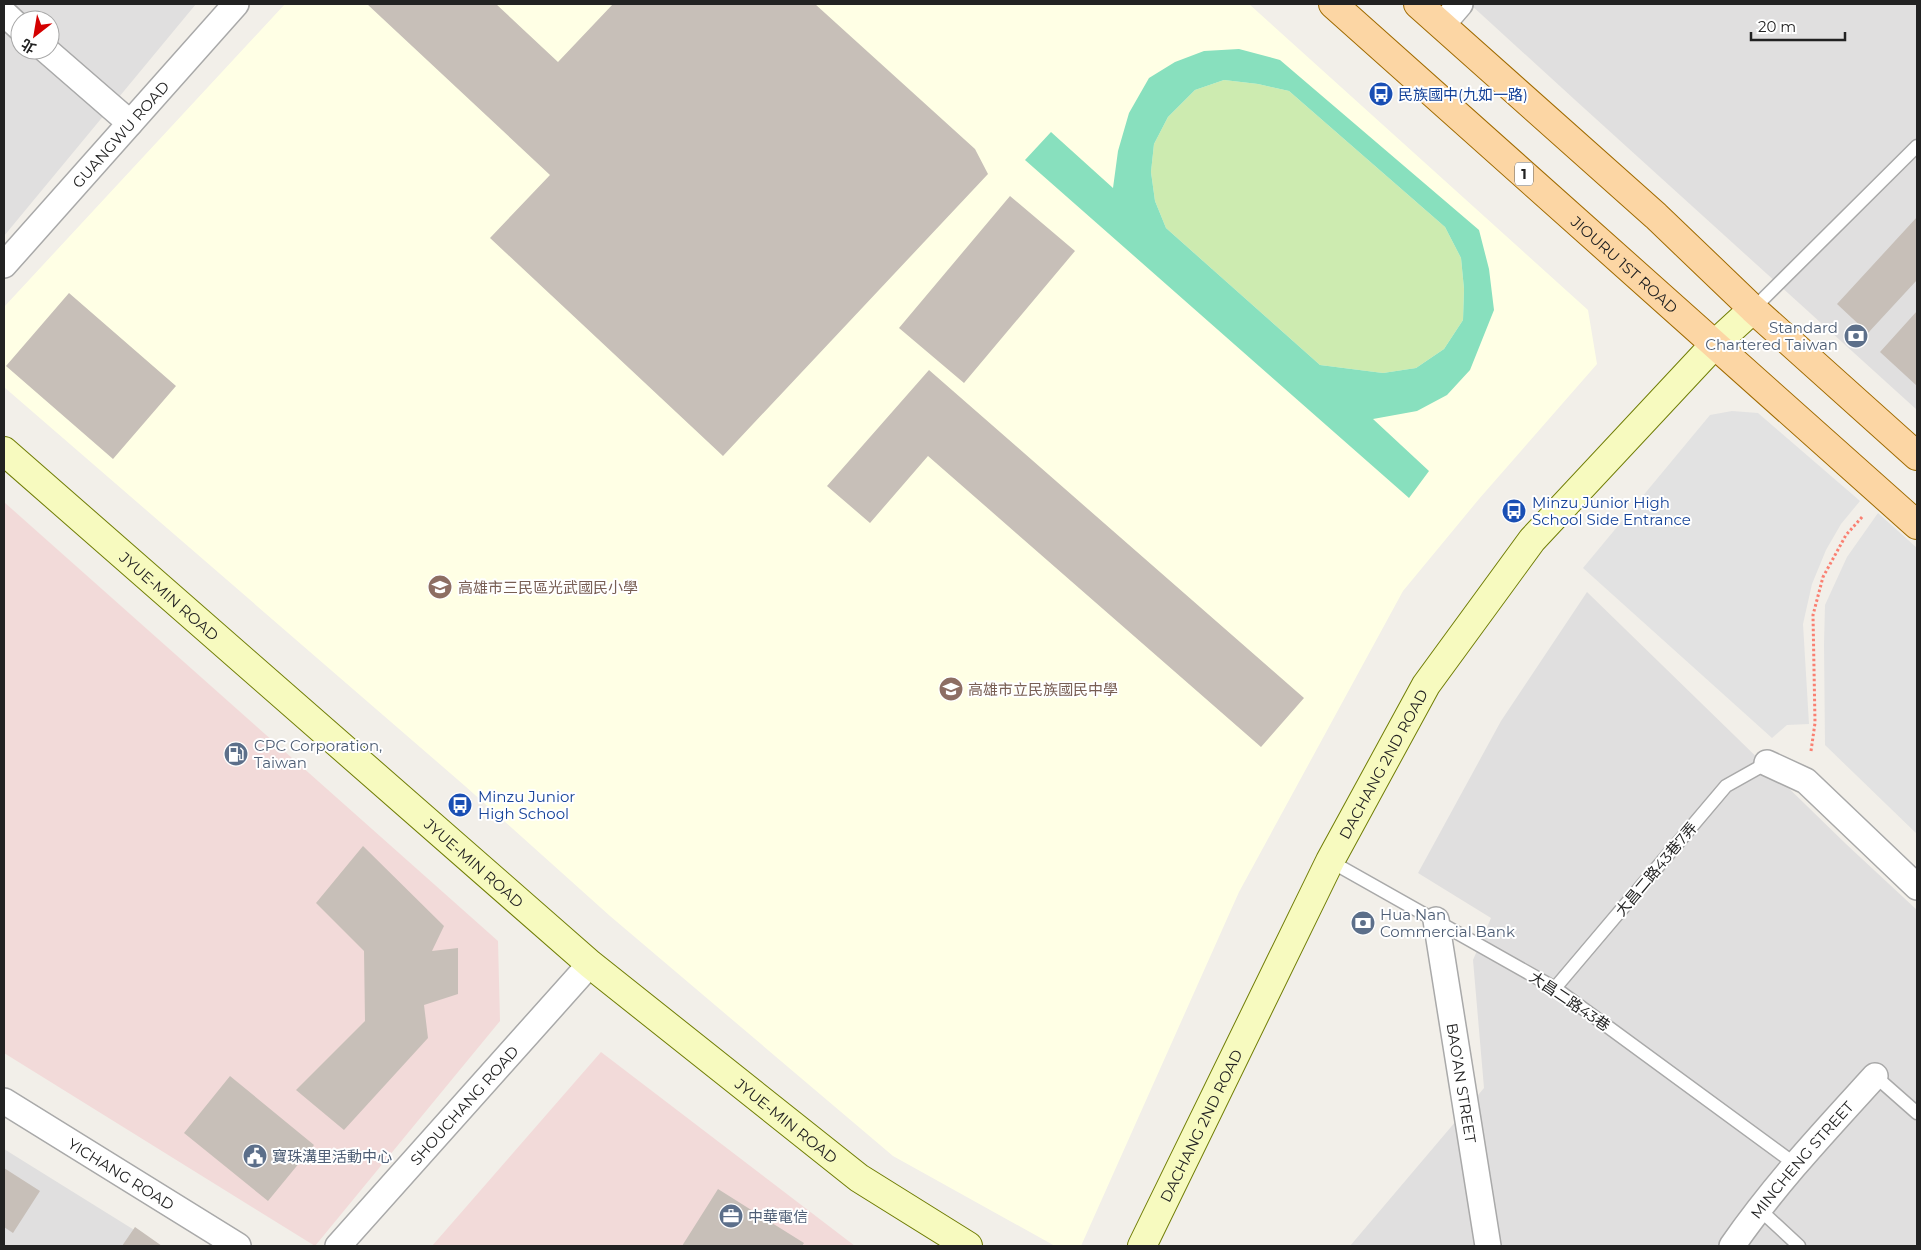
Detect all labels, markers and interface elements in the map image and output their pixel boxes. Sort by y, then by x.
north arrow [10,10,60,60]
scale bar [1751,10,1845,42]
text: 20 m [1758,17,1796,36]
text: 北 [18,35,39,57]
street label: GUANGWU ROAD [68,77,173,192]
bus stop icon: 民族國中(九如一路) [1368,81,1394,107]
place label: 民族國中(九如一路) [1398,85,1528,104]
road number: 1 [1515,162,1533,185]
street label: JIOURU 1ST ROAD [1567,211,1682,317]
place label: Standard Chartered Taiwan [1705,318,1838,354]
bank icon: Standard Chartered Taiwan [1843,323,1869,349]
place label: Minzu Junior High School Side Entrance [1532,493,1691,529]
bus stop icon: Minzu Junior High School Side Entrance [1501,498,1527,524]
street label: JYUE-MIN ROAD [115,547,223,644]
school or university icon: 高雄市三民區光武國民小學 [427,574,453,600]
place label: 高雄市三民區光武國民小學 [458,578,638,597]
school or university icon: 高雄市立民族國民中學 [938,676,964,702]
place label: 高雄市立民族國民中學 [968,680,1118,699]
street label: DACHANG 2ND ROAD [1334,686,1431,842]
place label: CPC Corporation, Taiwan [254,736,382,772]
fuel station icon: CPC Corporation, Taiwan [223,741,249,767]
place label: Minzu Junior High School [478,787,575,823]
bus stop icon: Minzu Junior High School [447,792,473,818]
street label: JYUE-MIN ROAD [420,814,528,911]
street label: 大昌二路43巷7弄 [1611,818,1701,920]
place label: Hua Nan Commercial Bank [1380,905,1515,941]
bank icon: Hua Nan Commercial Bank [1350,910,1376,936]
street label: 大昌二路43巷 [1526,967,1614,1035]
street label: BAO’AN STREET [1443,1022,1481,1145]
street label: SHOUCHANG ROAD [406,1041,522,1169]
street label: DACHANG 2ND ROAD [1155,1046,1246,1205]
street label: JYUE-MIN ROAD [731,1073,842,1167]
street label: MINCHENG STREET [1746,1097,1857,1222]
street label: YICHANG ROAD [65,1134,178,1214]
public building icon: 寶珠溝里活動中心 [242,1143,268,1169]
place label: 寶珠溝里活動中心 [272,1147,392,1166]
office icon: 中華電信 [718,1203,744,1229]
place label: 中華電信 [748,1207,808,1226]

